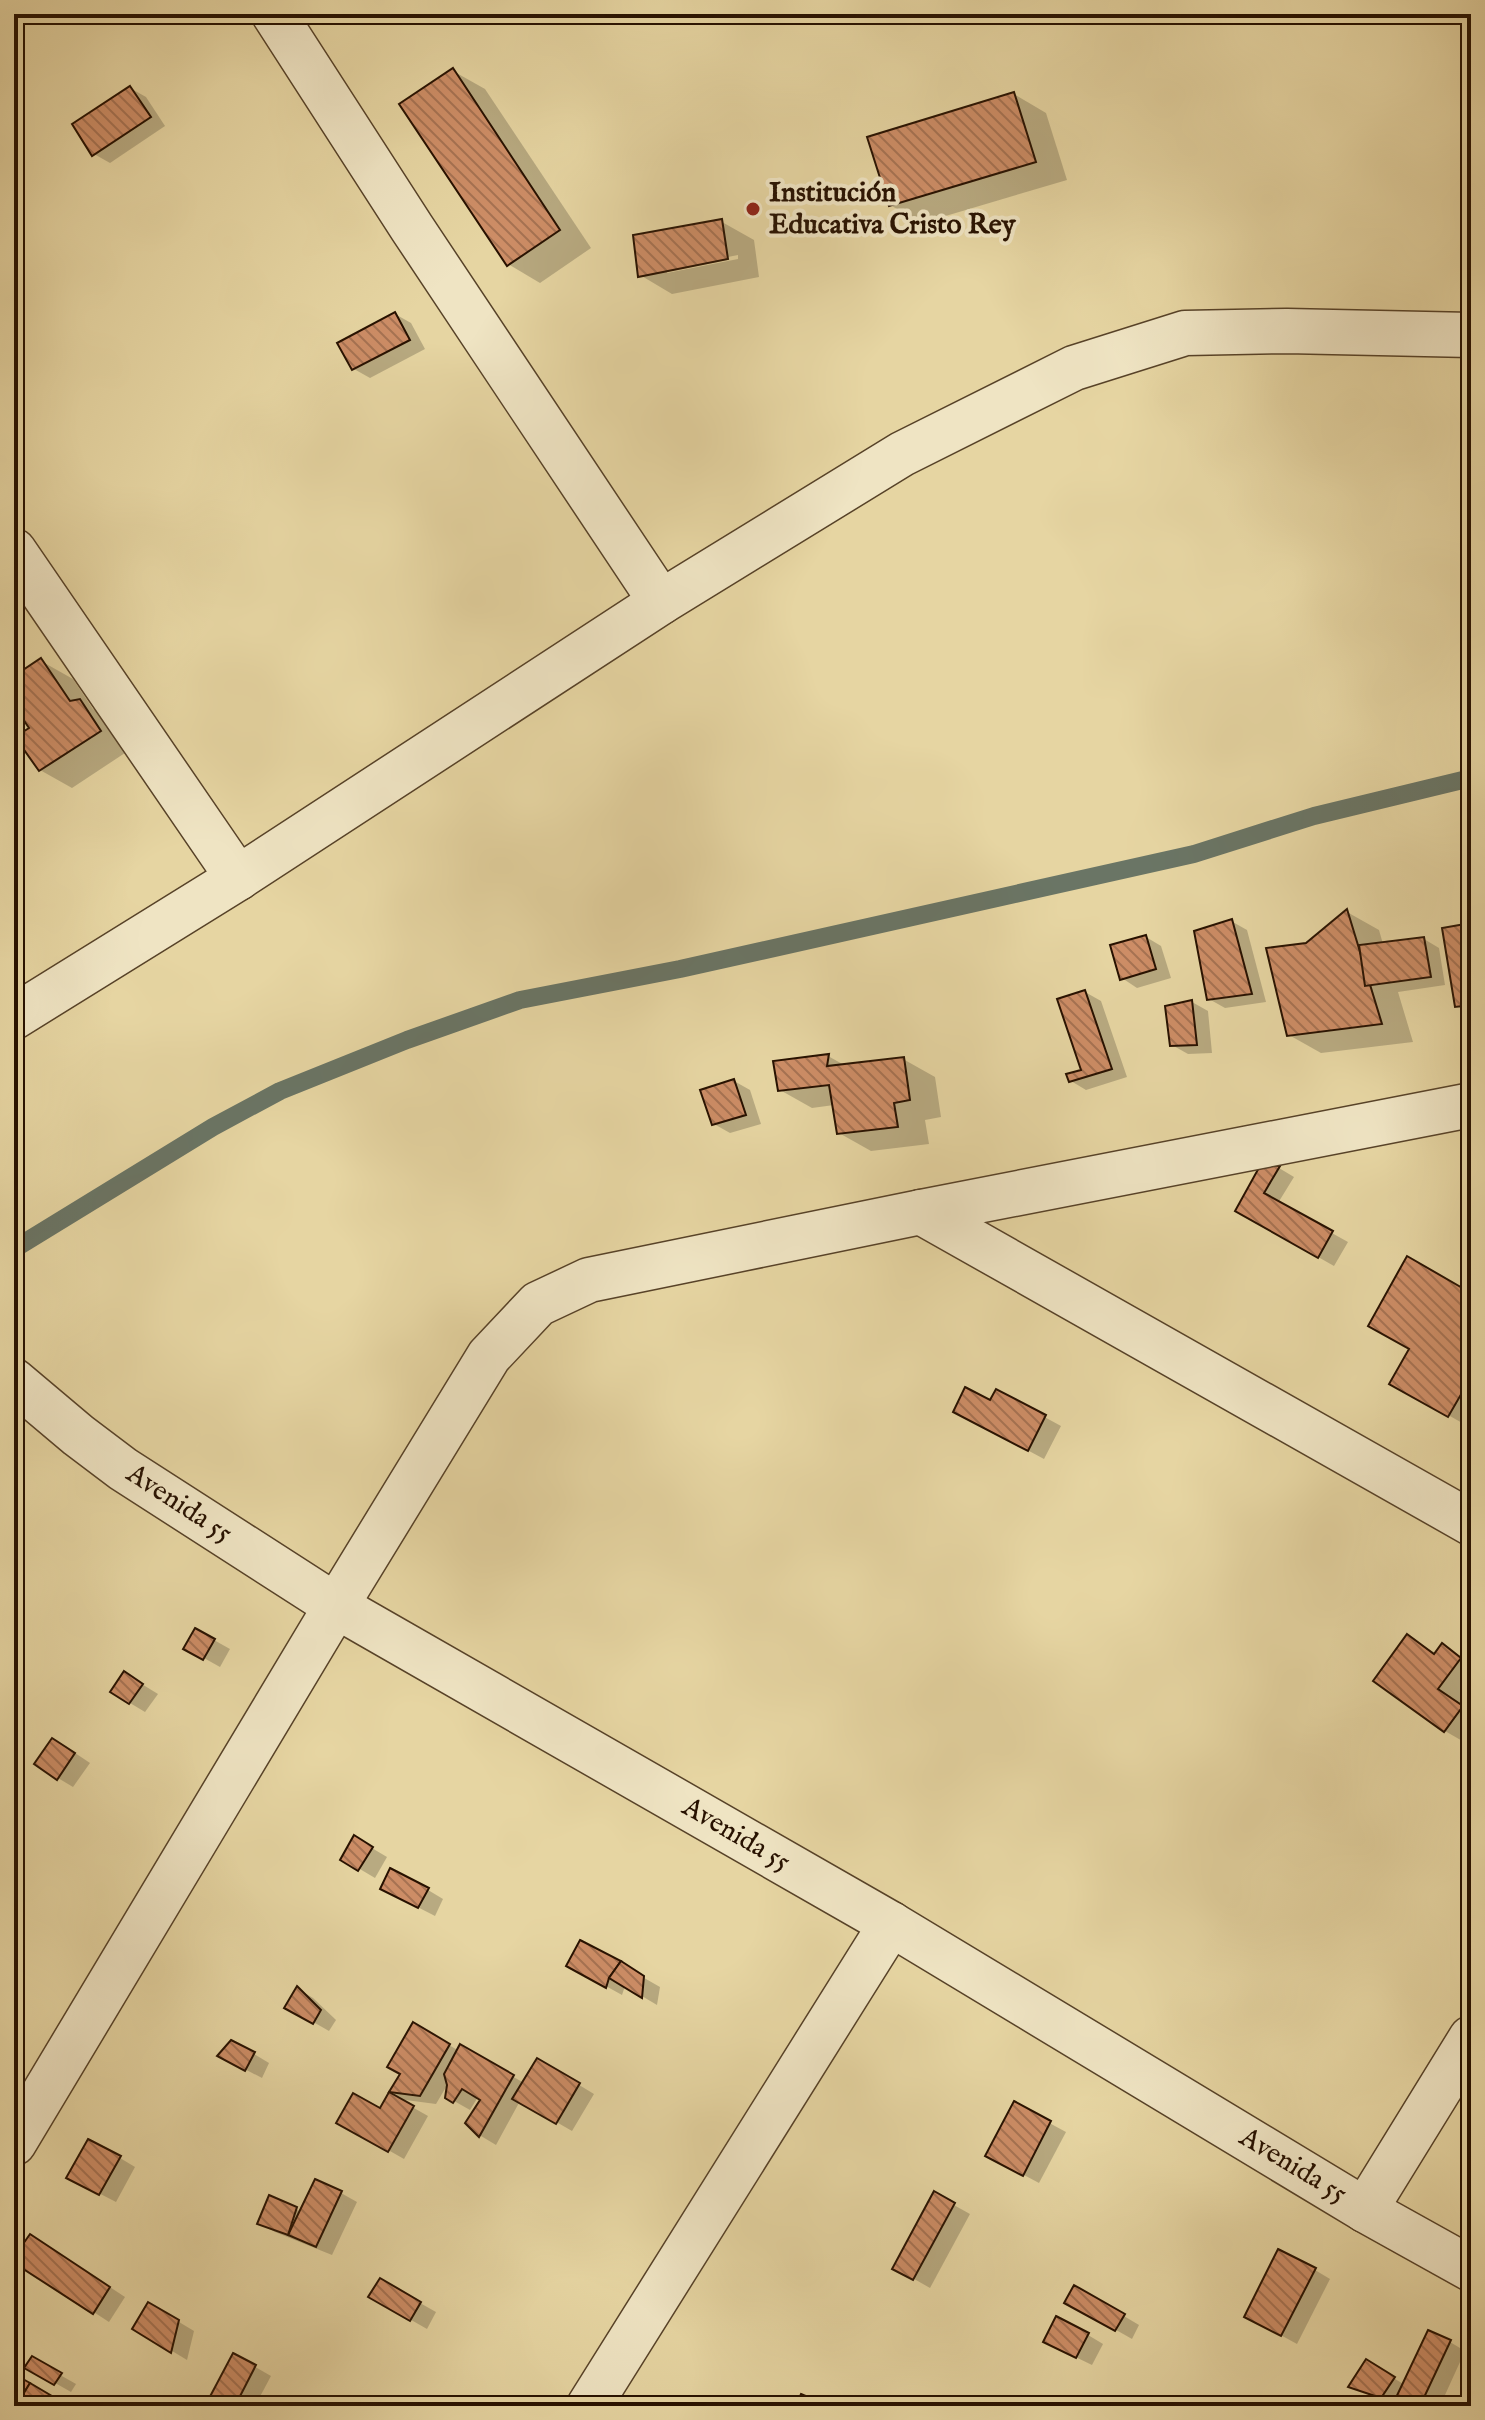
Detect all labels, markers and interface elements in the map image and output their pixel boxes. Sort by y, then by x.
place label: Institución Educativa Cristo Rey [769,176,1017,243]
marker: Institución Educativa Cristo Rey [744,200,762,218]
street label: Avenida 55 [119,1456,239,1551]
street label: Avenida 55 [675,1790,796,1880]
street label: Avenida 55 [1232,2120,1353,2212]

